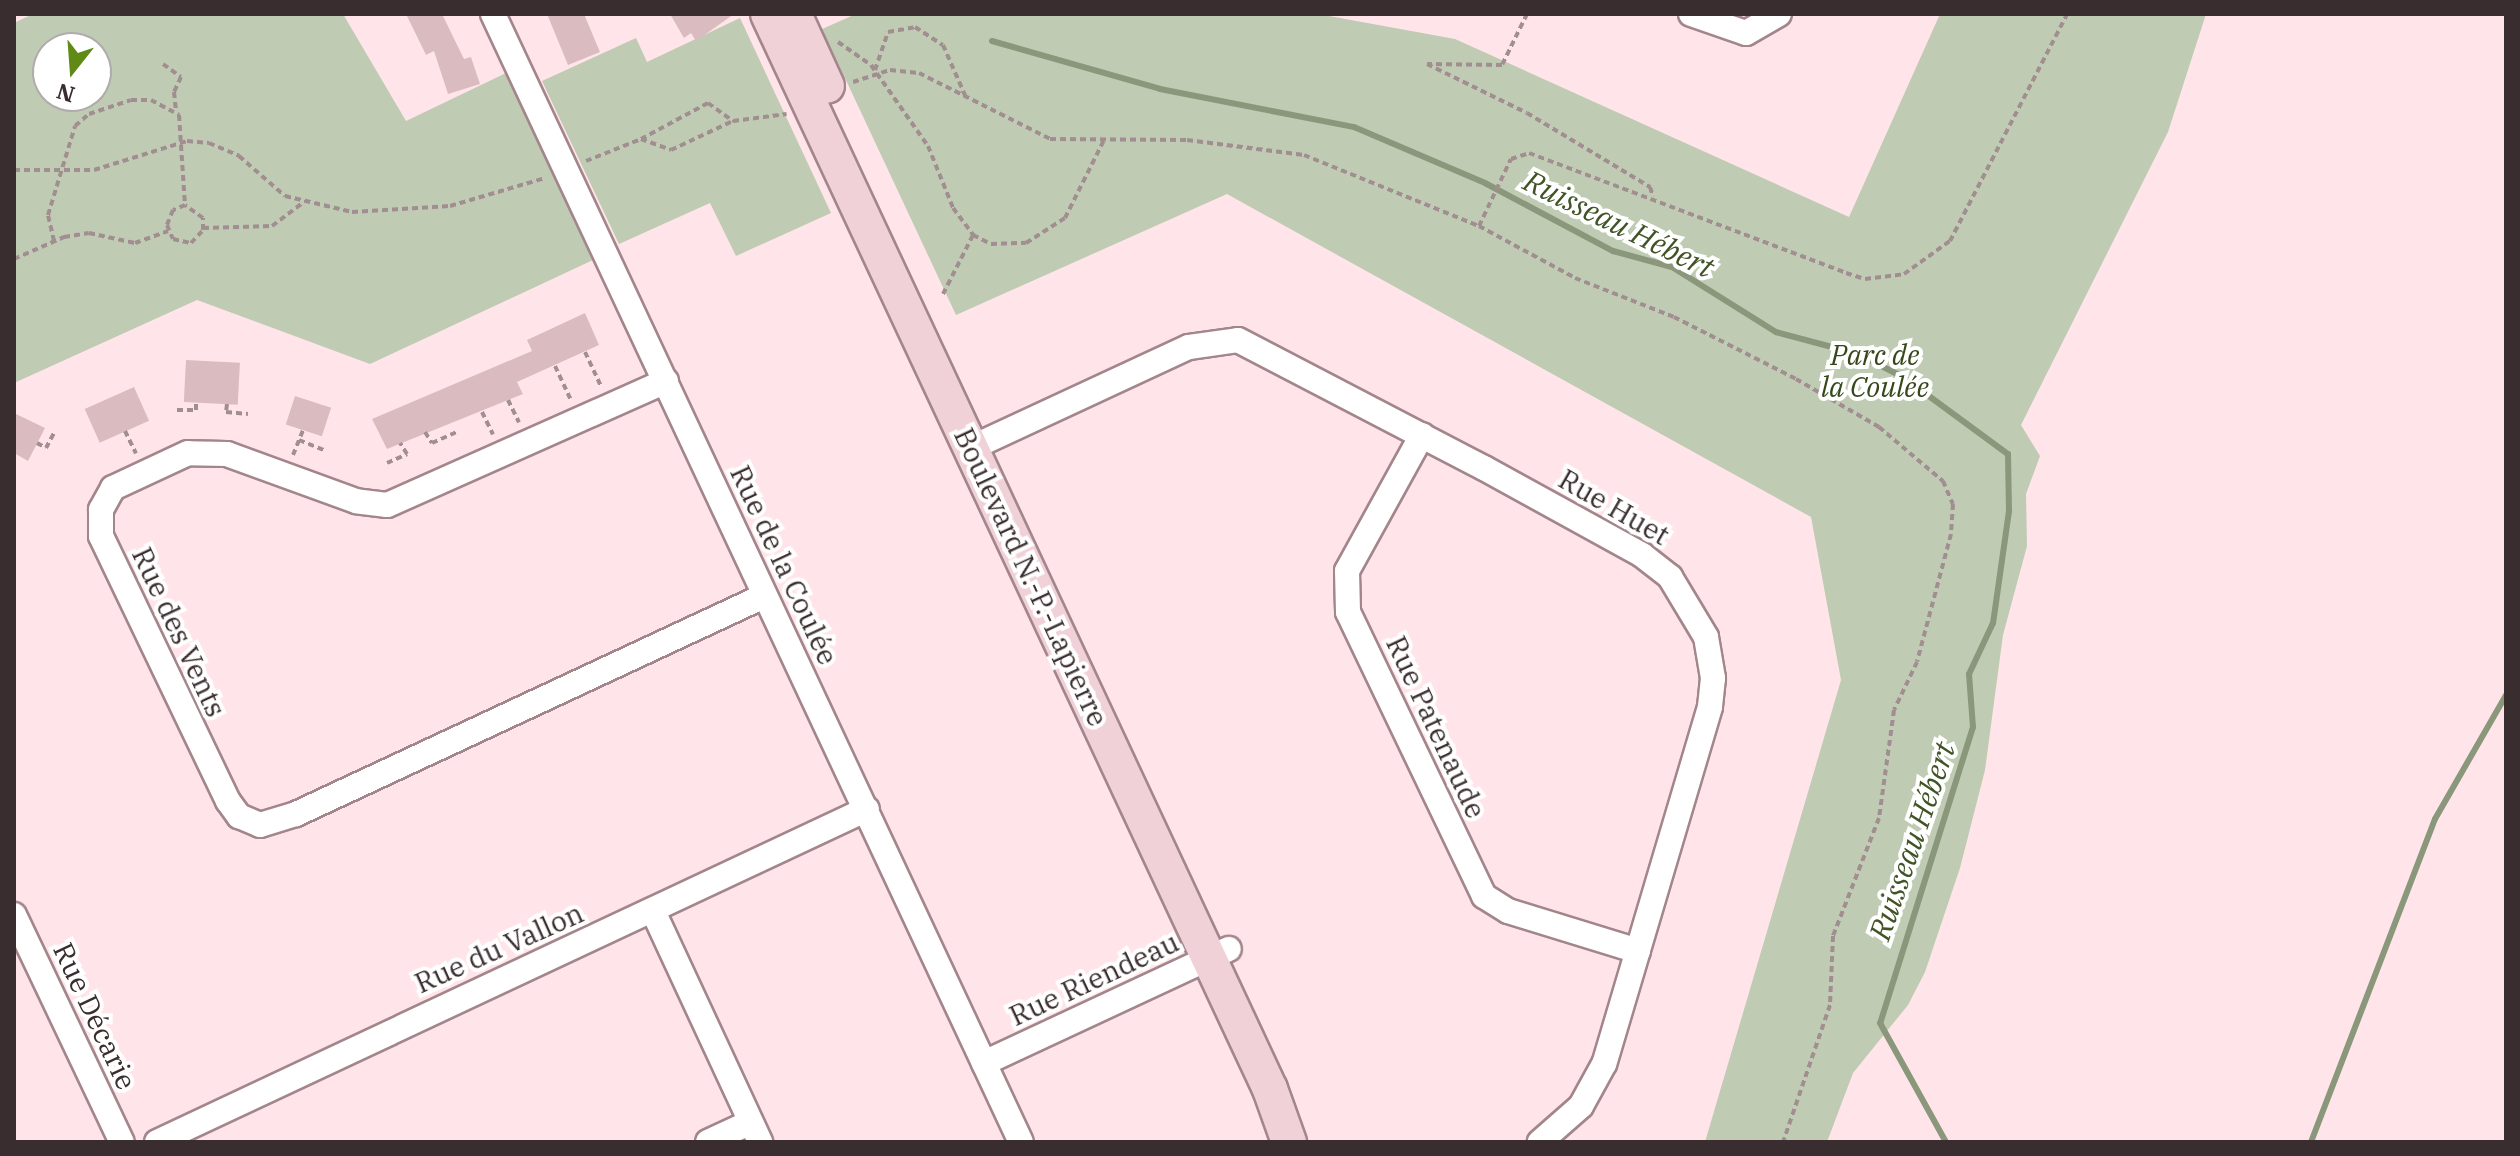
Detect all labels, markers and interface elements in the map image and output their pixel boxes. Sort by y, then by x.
north arrow [32,32,112,112]
text: N [53,77,78,110]
water label: Ruisseau Hébert [1518,163,1720,285]
park label: Parc de la Coulée [1821,338,1929,404]
street label: Boulevard N.-P.-Lapierre [947,422,1115,732]
street label: Rue de la Coulée [723,460,845,670]
street label: Rue Huet [1553,462,1675,552]
street label: Rue des Vents [125,542,233,722]
street label: Rue Patenaude [1379,631,1493,823]
water label: Ruisseau Hébert [1861,737,1963,945]
street label: Rue du Vallon [410,896,588,1000]
street label: Rue Riendeau [1004,925,1184,1033]
street label: Rue Décarie [46,937,144,1095]

